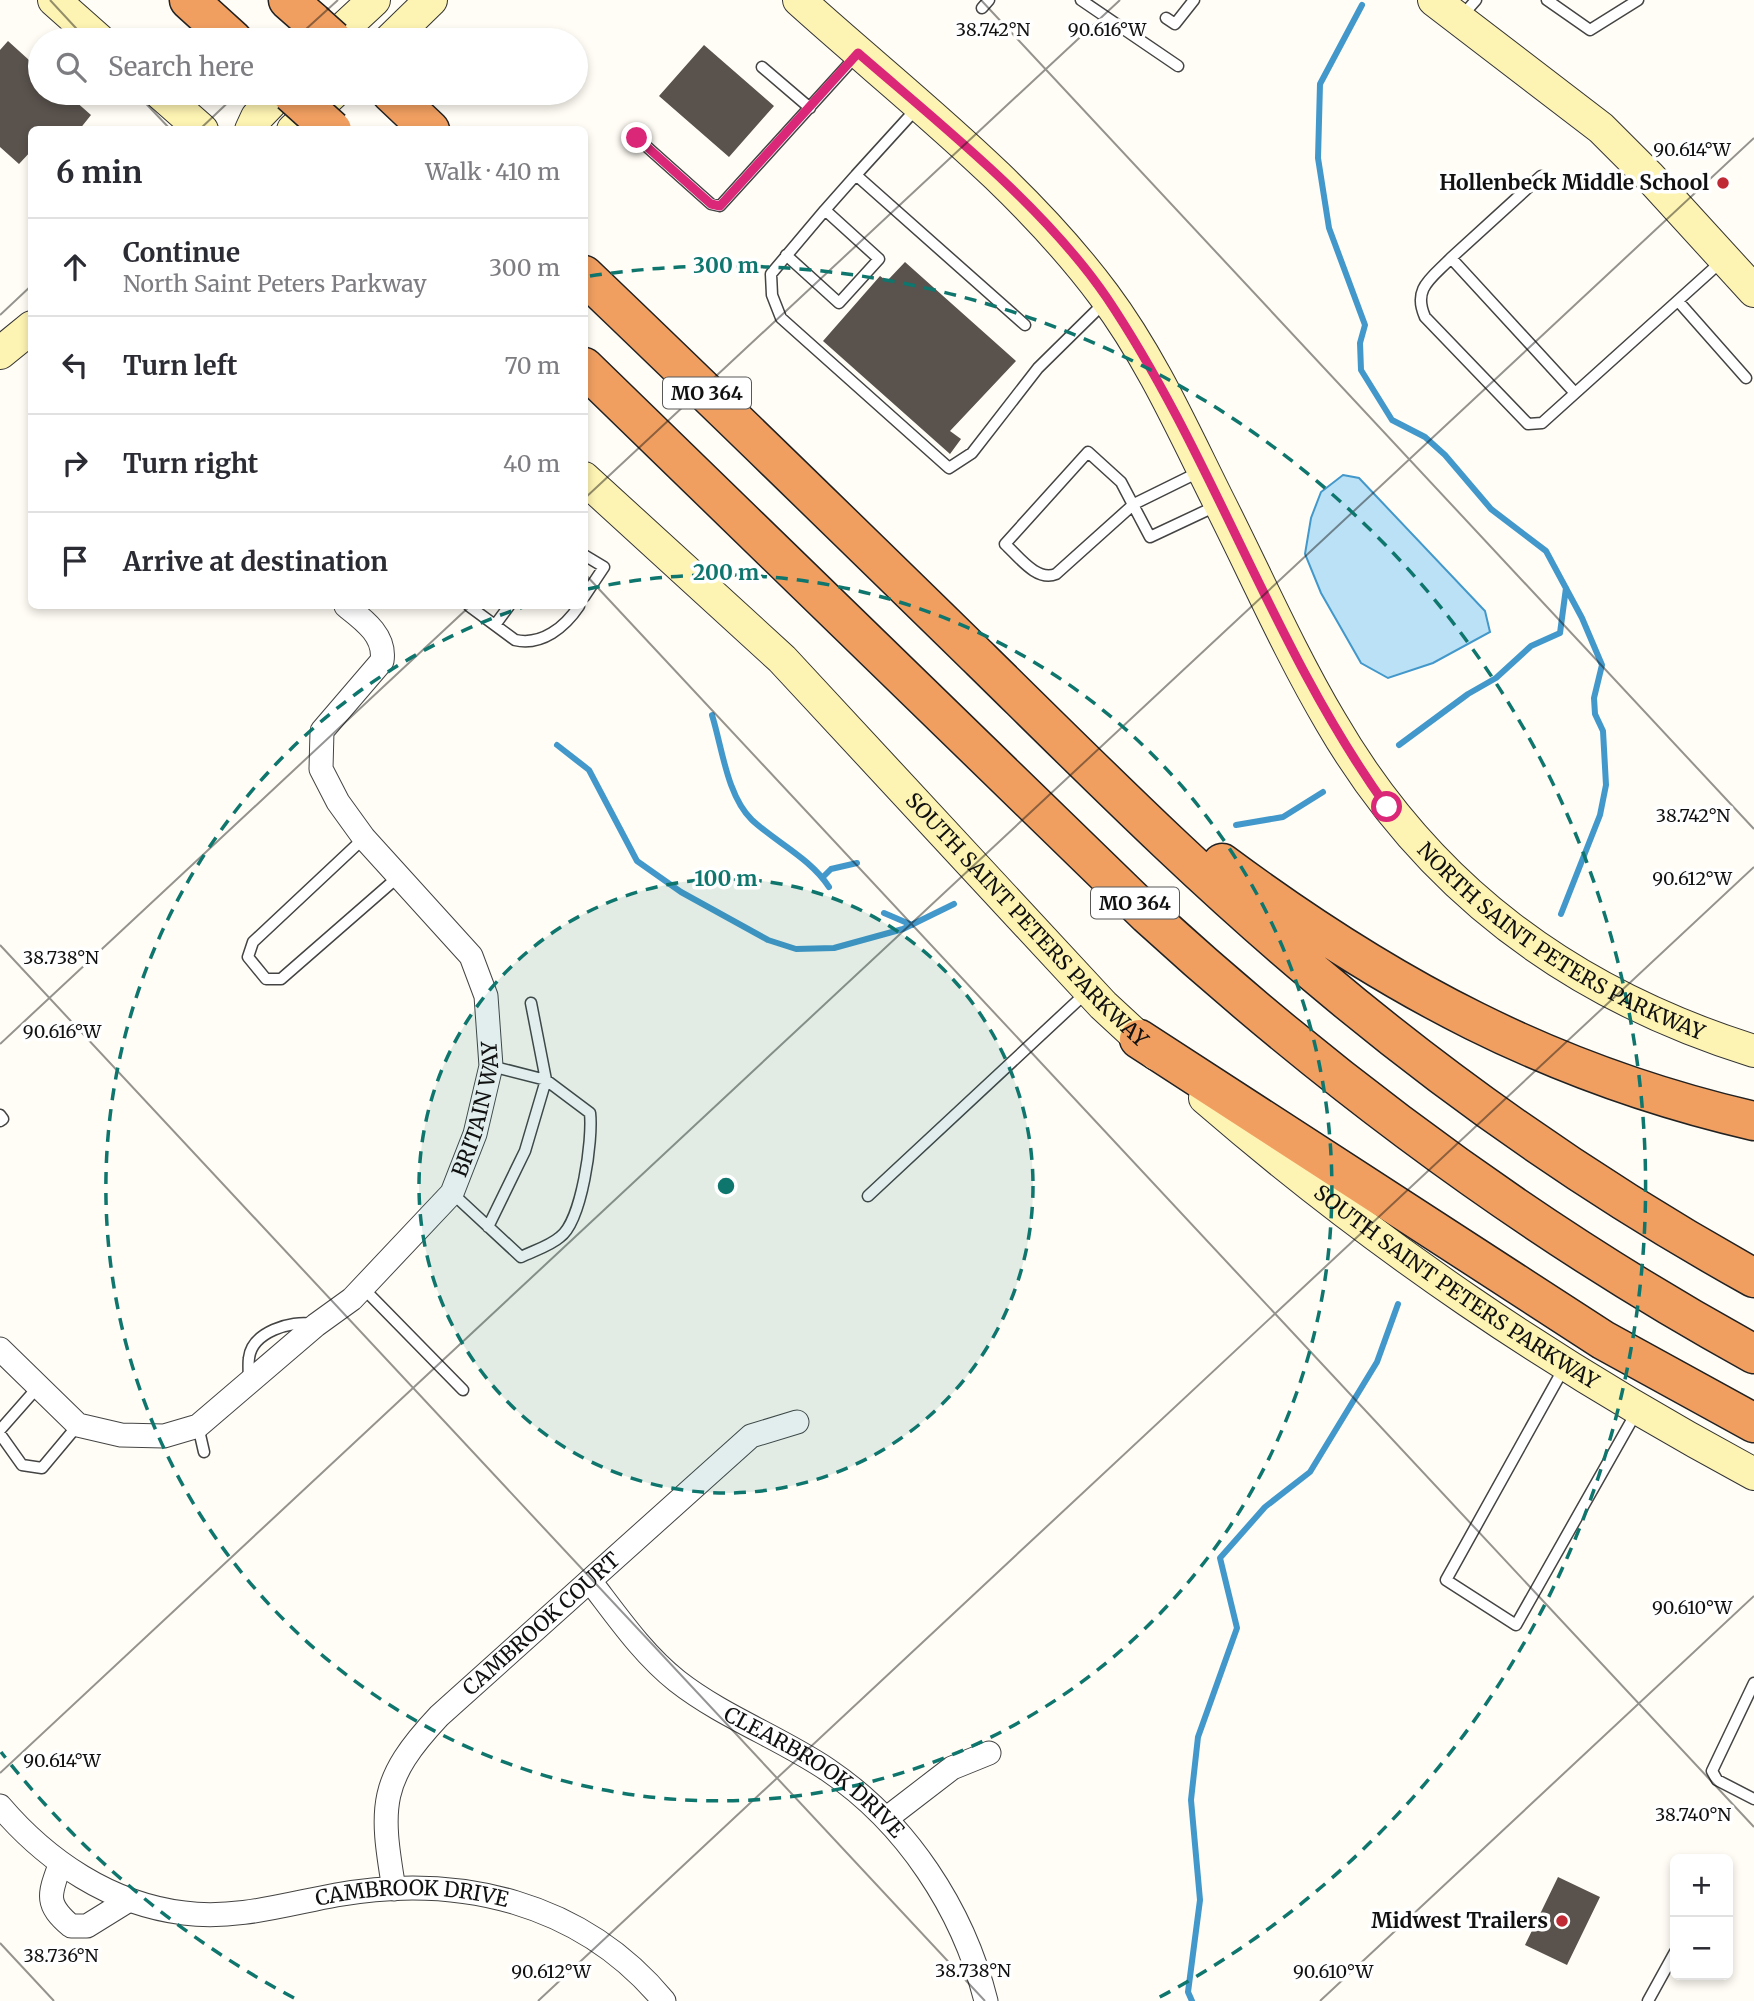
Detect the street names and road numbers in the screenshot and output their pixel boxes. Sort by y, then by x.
road number: MO 364 [663,378,751,408]
street label: SOUTH SAINT PETERS PARKWAY [900,787,1154,1053]
street label: NORTH SAINT PETERS PARKWAY [1412,836,1709,1046]
road number: MO 364 [1091,888,1179,918]
street label: BRITAIN WAY [446,1040,504,1181]
street label: SOUTH SAINT PETERS PARKWAY [1309,1179,1604,1395]
street label: CAMBROOK COURT [457,1546,626,1701]
street label: CLEARBROOK DRIVE [719,1700,911,1844]
street label: CAMBROOK DRIVE [313,1874,512,1913]

